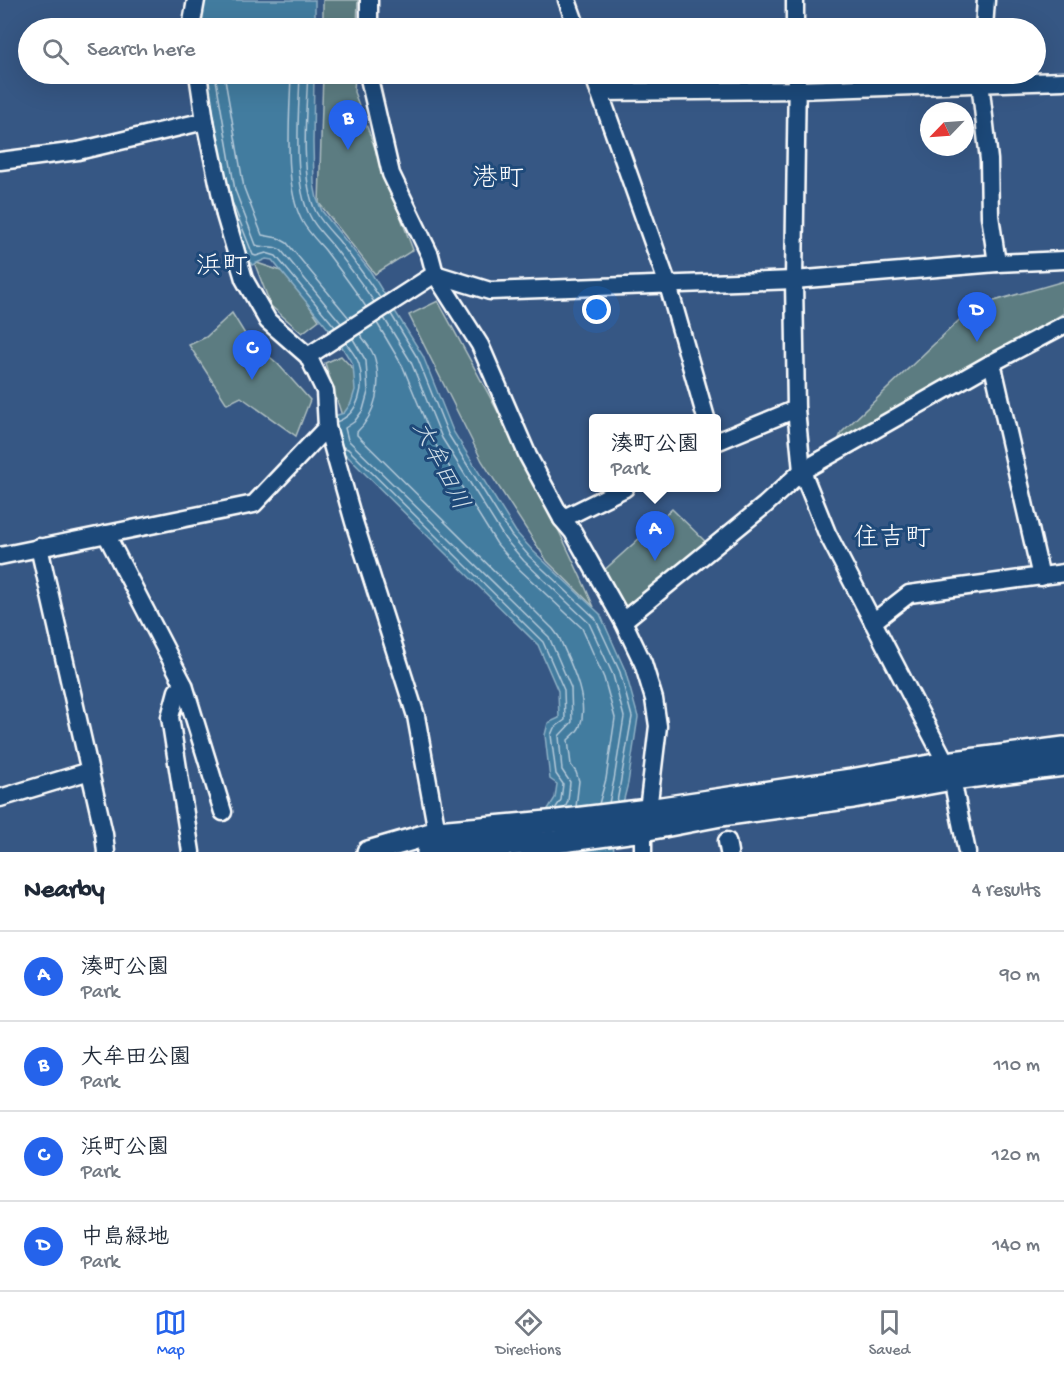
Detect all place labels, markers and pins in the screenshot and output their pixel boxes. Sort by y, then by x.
pin: B [328,100,368,150]
pin: D [958,292,996,342]
pin: C [232,330,272,380]
pin: A [636,512,674,561]

